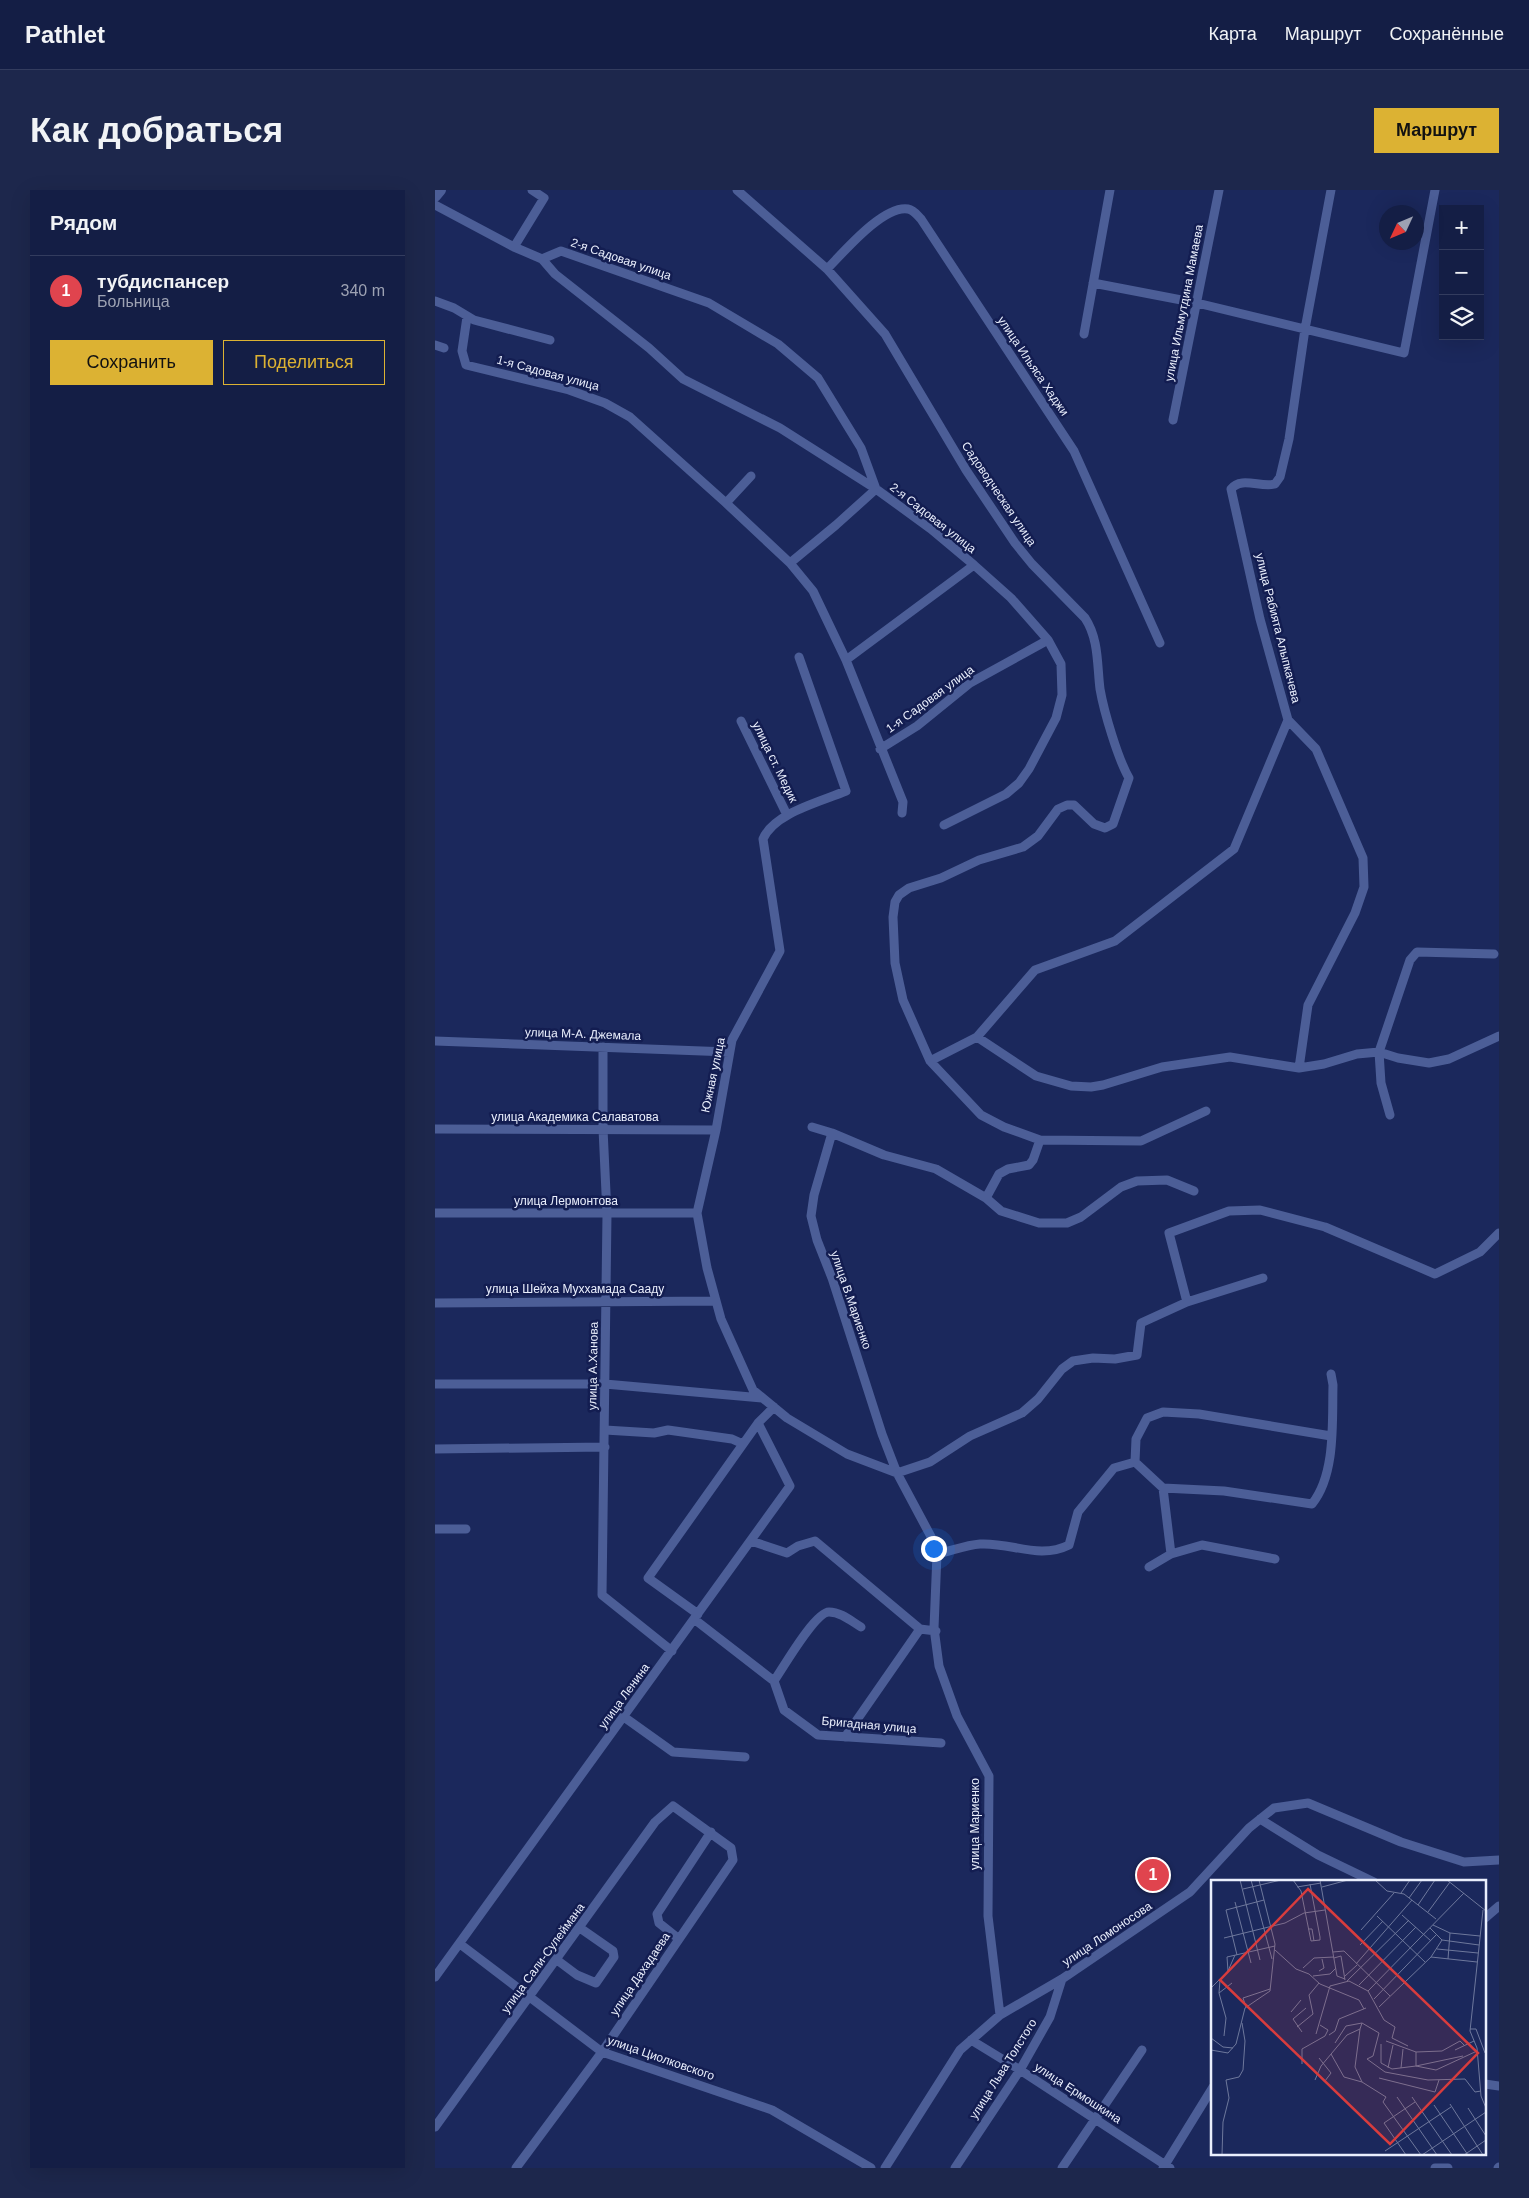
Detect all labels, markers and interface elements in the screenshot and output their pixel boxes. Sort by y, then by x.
text: Pathlet [25,21,105,48]
text: Карта [1209,24,1257,44]
text: Маршрут [1285,24,1361,44]
text: Сохранённые [1389,24,1504,44]
button: Маршрут [1374,108,1499,153]
text: Как добраться [30,110,283,149]
north arrow [1379,205,1424,250]
map controls [1439,205,1484,340]
button: + [1439,205,1484,250]
text: Рядом [50,211,117,234]
street label: улица Ильмутдина Мамаева [1162,223,1206,383]
street label: 2-я Садовая улица [569,235,673,283]
button: − [1439,250,1484,295]
text: тубдиспансер [97,271,229,292]
text: 1 [62,282,70,299]
text: 340 m [341,282,385,299]
text: Больница [97,293,170,310]
button: layers [1439,295,1484,340]
street label: улица Ильяса Хаджи [994,314,1072,418]
button: Сохранить [50,340,213,385]
button: Поделиться [223,340,385,385]
street label: 1-я Садовая улица [495,353,601,393]
street label: Садоводческая улица [959,439,1039,549]
street label: 2-я Садовая улица [887,480,979,556]
street label: улица Рабията Алыпкачева [1253,552,1303,705]
street label: 1-я Садовая улица [883,662,977,736]
street label: улица ст. Медик [749,719,801,806]
street label: улица М-А. Джемала [525,1025,642,1043]
street label: Южная улица [698,1036,728,1114]
street label: улица Академика Салаватова [491,1110,659,1124]
street label: улица Лермонтова [514,1194,618,1208]
street label: улица В.Мариенко [828,1249,875,1351]
street label: улица Шейха Муххамада Сааду [486,1282,664,1296]
street label: улица А.Ханова [585,1321,601,1410]
your location [921,1536,947,1562]
street label: улица Ленина [596,1660,653,1731]
street label: Бригадная улица [821,1714,917,1736]
street label: улица Мариенко [968,1778,982,1870]
pin: 1 [1137,1856,1169,1894]
inset map [1211,1880,1487,2156]
street label: улица Ломоносова [1060,1899,1155,1969]
street label: улица Сали-Сулеймана [498,1900,588,2016]
street label: улица Дахадаева [607,1930,673,2018]
street label: улица Льва Толстого [967,2016,1040,2122]
street label: улица Циолковского [606,2033,717,2083]
street label: улица Ермошкина [1032,2060,1124,2126]

